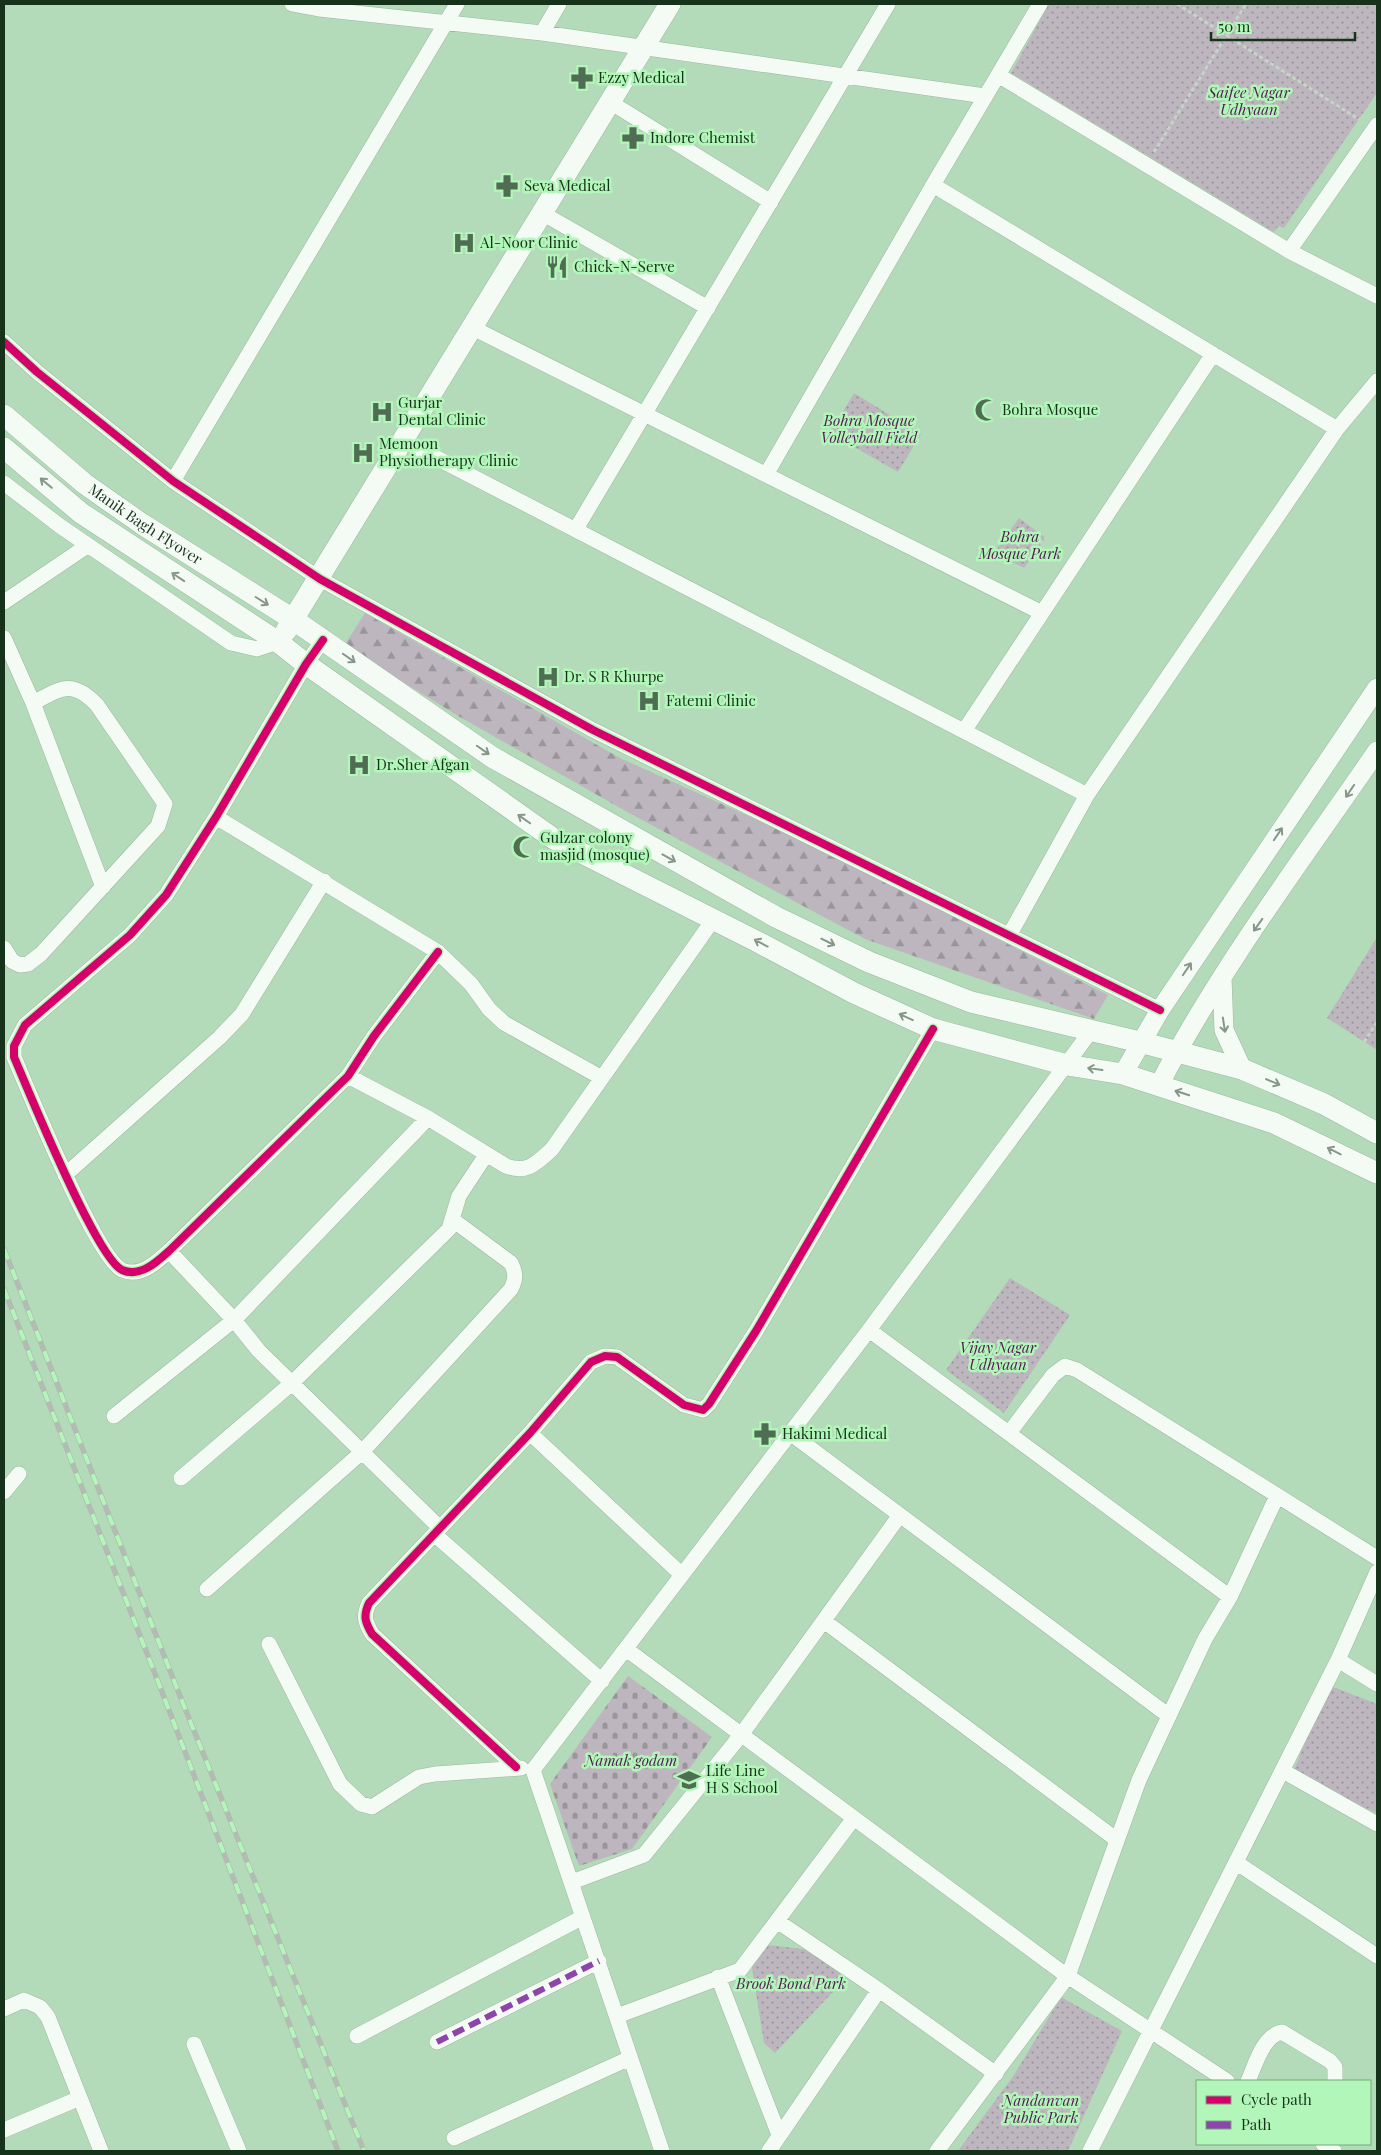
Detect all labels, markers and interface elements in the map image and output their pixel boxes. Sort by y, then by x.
scale bar [1211,10,1355,42]
text: 50 m [1218,16,1251,36]
pharmacy icon: Ezzy Medical [569,65,595,91]
place label: Ezzy Medical [598,67,685,87]
park label: Saifee Nagar Udhyaan [1207,82,1290,119]
pharmacy icon: Indore Chemist [620,125,646,151]
place label: Indore Chemist [650,127,756,147]
pharmacy icon: Seva Medical [494,173,520,199]
place label: Seva Medical [524,175,610,195]
hospital icon: Al-Noor Clinic [451,230,477,256]
place label: Al-Noor Clinic [479,232,578,252]
restaurant icon: Chick-N-Serve [544,254,570,280]
place label: Chick-N-Serve [574,256,675,276]
place label: Gurjar Dental Clinic [398,392,486,429]
mosque icon: Bohra Mosque [973,397,999,423]
hospital icon: Gurjar Dental Clinic [369,399,395,425]
place label: Bohra Mosque [1002,399,1098,419]
park label: Bohra Mosque Volleyball Field [821,410,918,447]
place label: Memoon Physiotherapy Clinic [379,433,518,470]
hospital icon: Memoon Physiotherapy Clinic [350,440,376,466]
one-way arrow [40,478,53,489]
street label: Manik Bagh Flyover [85,479,207,569]
park label: Bohra Mosque Park [978,526,1062,563]
one-way arrow [172,572,186,582]
one-way arrow [255,595,269,606]
one-way arrow [342,653,356,663]
hospital icon: Dr. S R Khurpe [535,664,561,690]
place label: Dr. S R Khurpe [564,666,664,686]
hospital icon: Fatemi Clinic [636,688,662,714]
place label: Fatemi Clinic [666,690,756,710]
one-way arrow [475,745,489,755]
hospital icon: Dr.Sher Afgan [346,752,372,778]
place label: Dr.Sher Afgan [376,754,470,774]
one-way arrow [1345,784,1355,798]
one-way arrow [518,814,532,824]
place label: Gulzar colony masjid (mosque) [540,827,650,864]
one-way arrow [1273,828,1283,842]
mosque icon: Gulzar colony masjid (mosque) [511,834,537,860]
one-way arrow [661,853,676,863]
one-way arrow [1253,918,1263,932]
one-way arrow [753,938,768,948]
one-way arrow [820,938,835,947]
one-way arrow [1182,962,1192,976]
one-way arrow [899,1011,914,1021]
one-way arrow [1219,1016,1229,1032]
one-way arrow [1088,1064,1104,1074]
one-way arrow [1265,1078,1280,1088]
one-way arrow [1175,1087,1191,1097]
one-way arrow [1326,1146,1341,1156]
park label: Vijay Nagar Udhyaan [960,1337,1037,1374]
pharmacy icon: Hakimi Medical [752,1421,778,1447]
place label: Hakimi Medical [782,1423,887,1443]
park label: Namak godam [583,1750,677,1770]
place label: Life Line H S School [706,1760,778,1797]
school or university icon: Life Line H S School [676,1767,702,1793]
park label: Brook Bond Park [735,1973,846,1993]
legend [1196,2080,1371,2145]
text: Cycle path [1241,2089,1312,2109]
park label: Nandanvan Public Park [1001,2090,1079,2127]
text: Path [1241,2114,1271,2134]

